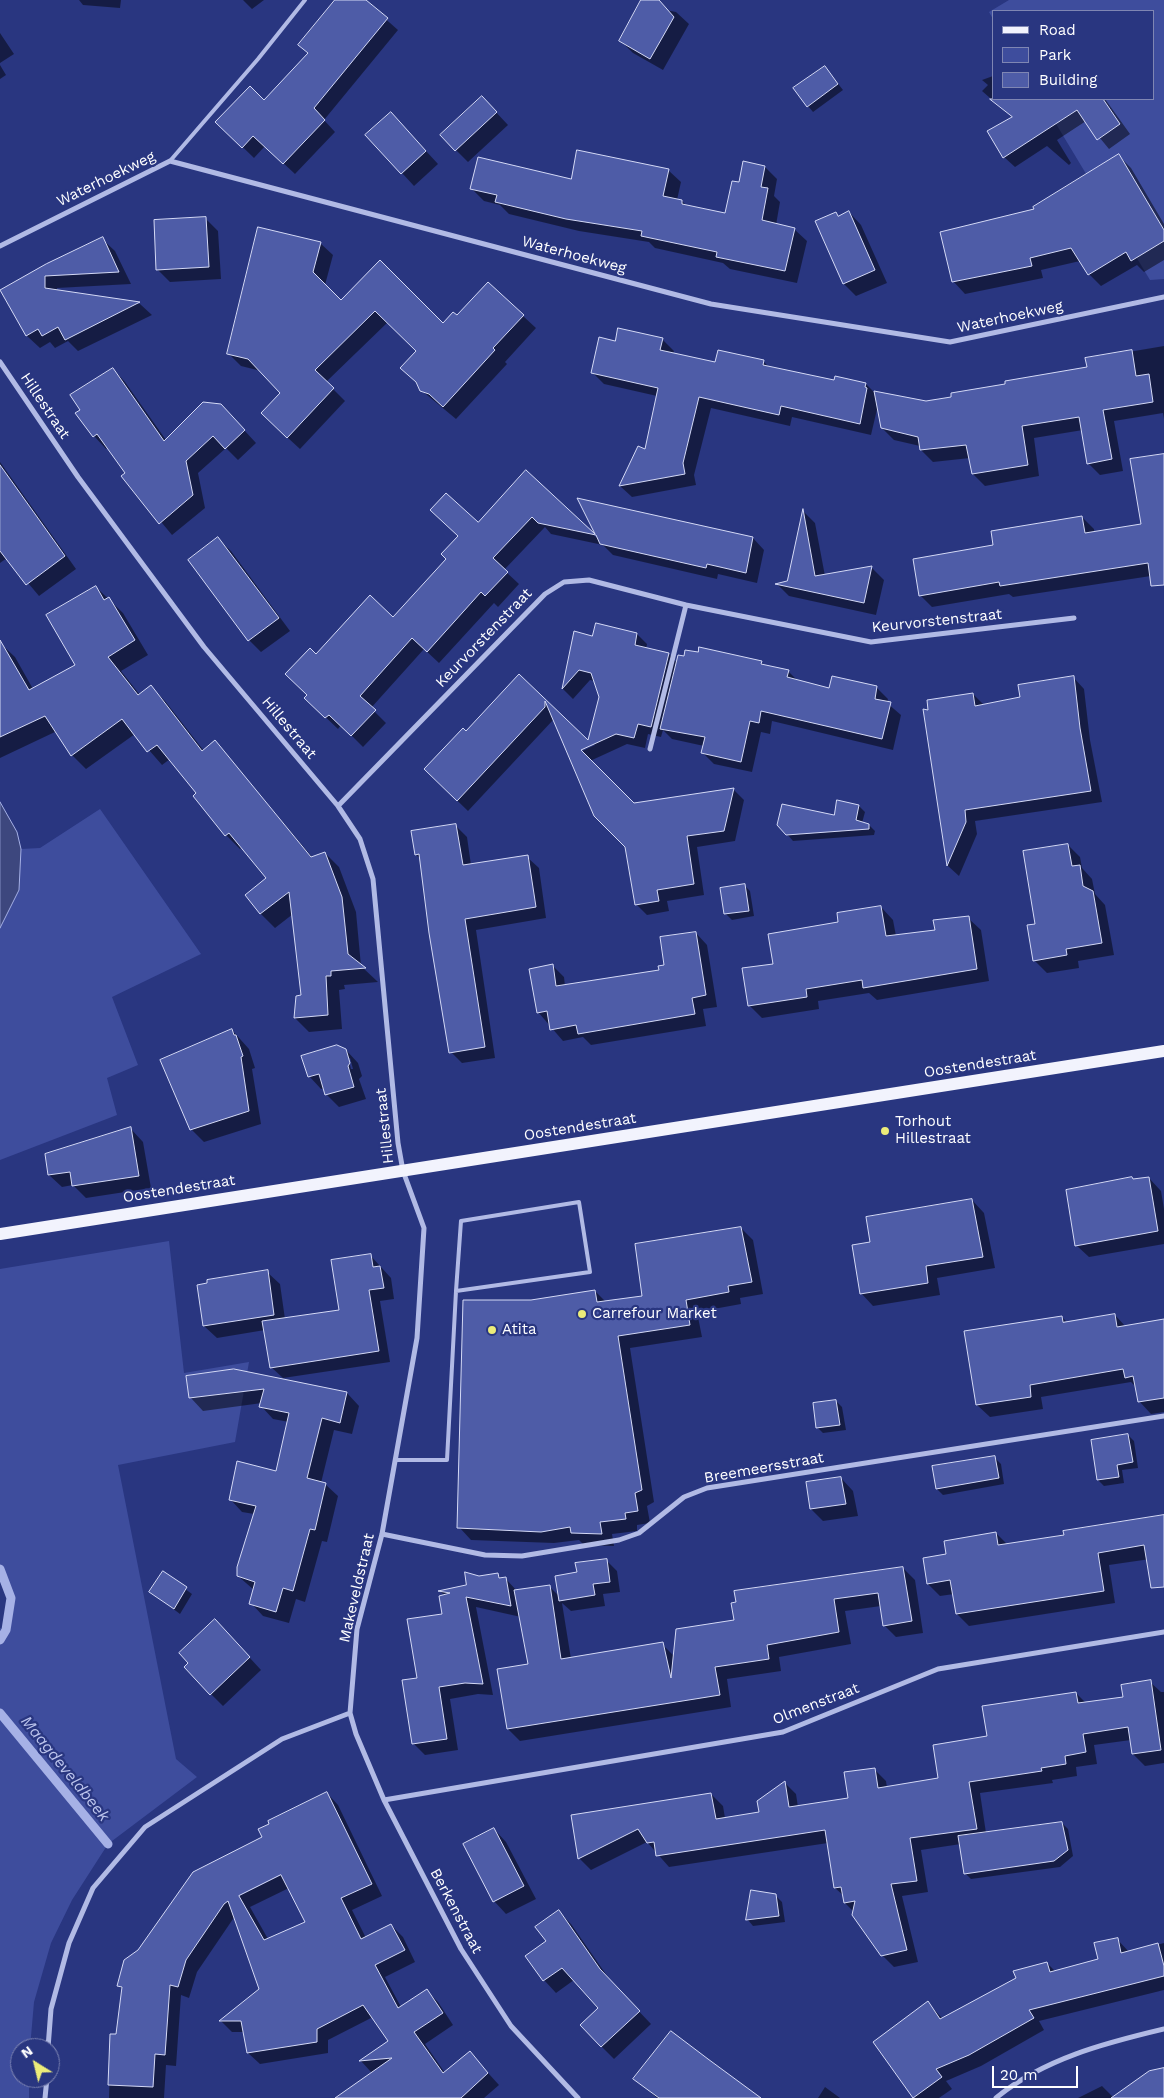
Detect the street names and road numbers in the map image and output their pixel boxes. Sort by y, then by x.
street label: Waterhoekweg [54,147,158,211]
street label: Waterhoekweg [520,232,628,278]
street label: Waterhoekweg [956,297,1064,337]
street label: Hillestraat [16,370,74,442]
street label: Keurvorstenstraat [432,585,536,691]
street label: Keurvorstenstraat [871,605,1003,637]
street label: Hillestraat [258,693,320,763]
street label: Oostendestraat [923,1046,1037,1082]
street label: Hillestraat [372,1087,398,1165]
street label: Oostendestraat [523,1109,637,1145]
street label: Oostendestraat [122,1171,236,1207]
street label: Breemeersstraat [703,1449,825,1487]
street label: Makeveldstraat [336,1532,378,1644]
street label: Olmenstraat [770,1679,862,1729]
street label: Berkenstraat [426,1865,486,1957]

